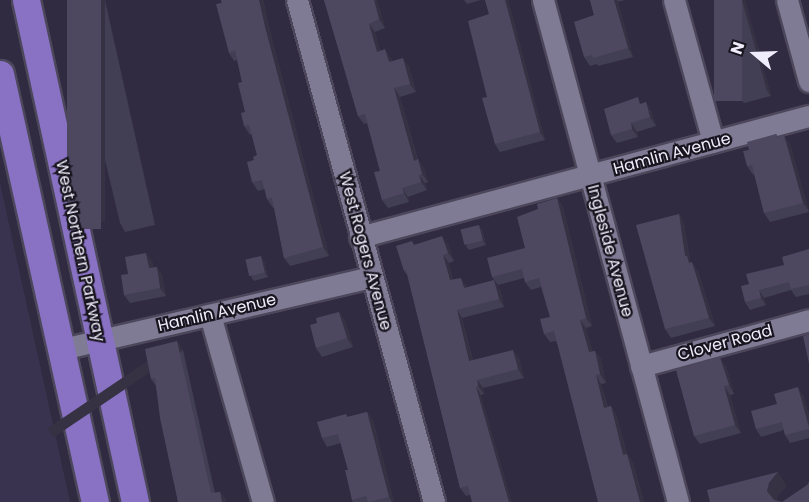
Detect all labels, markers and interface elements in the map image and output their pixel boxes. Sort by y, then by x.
north arrow [725,24,785,84]
text: N [725,39,750,57]
street label: Hamlin Avenue [611,129,733,179]
street label: West Northern Parkway [51,158,109,344]
street label: West Rogers Avenue [335,170,395,332]
street label: Ingleside Avenue [583,183,637,319]
street label: Hamlin Avenue [156,290,278,336]
street label: Clover Road [676,321,774,365]

